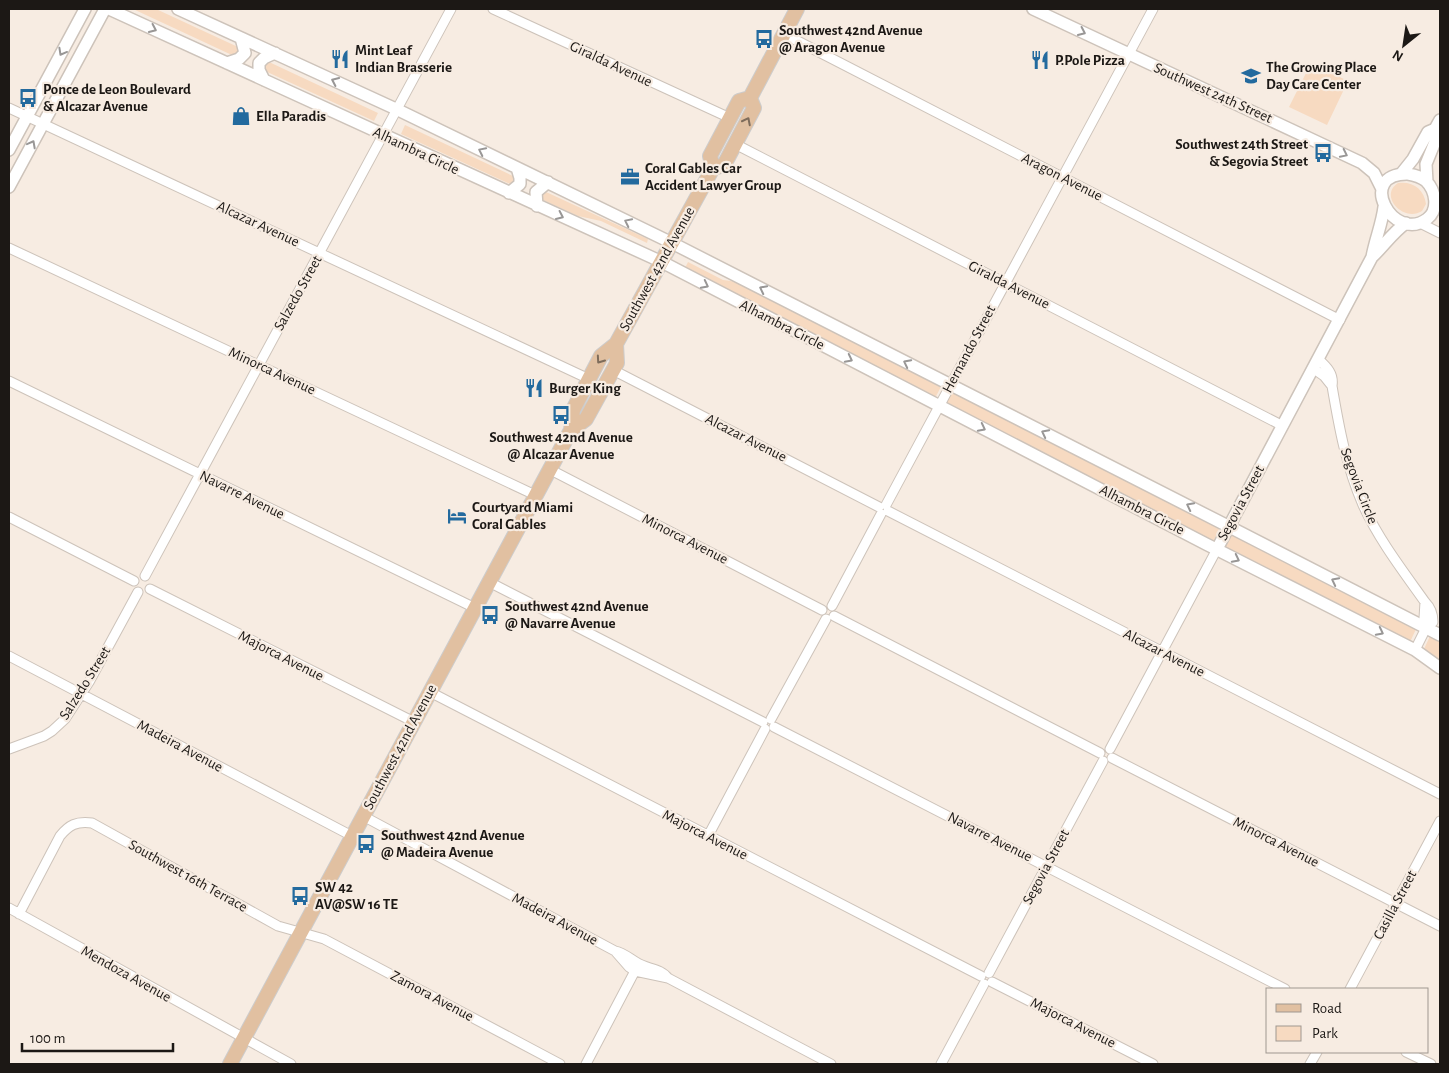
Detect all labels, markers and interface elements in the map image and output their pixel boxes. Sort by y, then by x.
north arrow [1379,20,1429,70]
one-way arrow [148,23,157,33]
place label: Southwest 42nd Avenue @ Aragon Avenue [779,23,923,55]
one-way arrow [1077,26,1086,36]
bus stop icon: Southwest 42nd Avenue @ Aragon Avenue [753,28,775,50]
street label: Giralda Avenue [568,38,655,90]
place label: Mint Leaf Indian Brasserie [355,43,452,75]
one-way arrow [58,46,68,55]
text: N [1390,47,1406,64]
restaurant icon: Mint Leaf Indian Brasserie [329,48,351,70]
restaurant icon: P.Pole Pizza [1029,49,1051,71]
place label: P.Pole Pizza [1055,53,1125,68]
street label: Southwest 24th Street [1151,60,1275,126]
place label: The Growing Place Day Care Center [1266,60,1376,92]
school or university icon: The Growing Place Day Care Center [1240,65,1262,87]
one-way arrow [331,77,340,87]
place label: Ponce de Leon Boulevard & Alcazar Avenue [43,82,191,114]
bus stop icon: Ponce de Leon Boulevard & Alcazar Avenue [17,87,39,109]
shop icon: Ella Paradis [230,105,252,127]
place label: Ella Paradis [256,109,326,124]
one-way arrow [741,118,751,127]
street label: Alhambra Circle [371,124,462,178]
place label: Southwest 24th Street & Segovia Street [1175,137,1308,169]
one-way arrow [26,140,36,149]
bus stop icon: Southwest 24th Street & Segovia Street [1312,142,1334,164]
one-way arrow [478,147,487,157]
one-way arrow [1339,148,1348,158]
street label: Aragon Avenue [1019,150,1105,204]
place label: Coral Gables Car Accident Lawyer Group [645,161,782,193]
office icon: Coral Gables Car Accident Lawyer Group [619,166,641,188]
street label: Alcazar Avenue [215,198,302,250]
street label: Southwest 42nd Avenue [617,204,697,334]
one-way arrow [554,210,563,220]
one-way arrow [624,217,633,228]
street label: Salzedo Street [271,253,325,333]
street label: Giralda Avenue [966,258,1052,312]
one-way arrow [700,279,709,289]
one-way arrow [759,285,768,295]
street label: Alhambra Circle [737,297,827,353]
street label: Hernando Street [940,303,998,395]
street label: Minorca Avenue [226,344,318,398]
one-way arrow [844,353,853,363]
one-way arrow [597,354,606,364]
one-way arrow [903,359,912,369]
restaurant icon: Burger King [523,377,545,399]
place label: Burger King [549,381,621,396]
bus stop icon: Southwest 42nd Avenue @ Alcazar Avenue [550,404,572,426]
street label: Alcazar Avenue [703,411,789,465]
one-way arrow [977,422,986,432]
one-way arrow [1042,429,1051,439]
place label: Southwest 42nd Avenue @ Alcazar Avenue [489,430,633,462]
street label: Segovia Circle [1338,446,1380,526]
street label: Segovia Street [1215,463,1267,543]
street label: Navarre Avenue [197,468,287,522]
street label: Alhambra Circle [1097,482,1187,538]
place label: Courtyard Miami Coral Gables [472,500,573,532]
one-way arrow [1187,502,1196,512]
hotel icon: Courtyard Miami Coral Gables [446,505,468,527]
street label: Minorca Avenue [640,511,730,567]
one-way arrow [1230,552,1239,562]
one-way arrow [1331,577,1340,587]
place label: Southwest 42nd Avenue @ Navarre Avenue [505,599,649,631]
bus stop icon: Southwest 42nd Avenue @ Navarre Avenue [479,604,501,626]
street label: Alcazar Avenue [1121,626,1207,680]
one-way arrow [1375,626,1384,636]
street label: Majorca Avenue [236,628,326,684]
street label: Salzedo Street [57,644,114,722]
street label: Southwest 42nd Avenue [361,682,439,812]
street label: Madeira Avenue [135,717,225,775]
street label: Majorca Avenue [660,807,750,863]
street label: Navarre Avenue [945,809,1035,865]
street label: Minorca Avenue [1231,814,1321,870]
street label: Segovia Street [1020,827,1072,907]
place label: Southwest 42nd Avenue @ Madeira Avenue [381,828,525,860]
bus stop icon: Southwest 42nd Avenue @ Madeira Avenue [355,833,377,855]
street label: Southwest 16th Terrace [126,837,250,915]
street label: Casilla Street [1371,868,1420,942]
place label: SW 42 AV@SW 16 TE [315,880,398,912]
bus stop icon: SW 42 AV@SW 16 TE [289,885,311,907]
street label: Madeira Avenue [510,890,600,948]
street label: Mendoza Avenue [78,943,174,1005]
street label: Zamora Avenue [388,968,476,1024]
legend [1266,988,1429,1053]
street label: Majorca Avenue [1028,995,1118,1051]
text: Road [1312,1001,1342,1016]
scale bar [22,1020,174,1052]
text: Park [1312,1026,1338,1041]
text: 100 m [30,1031,65,1046]

